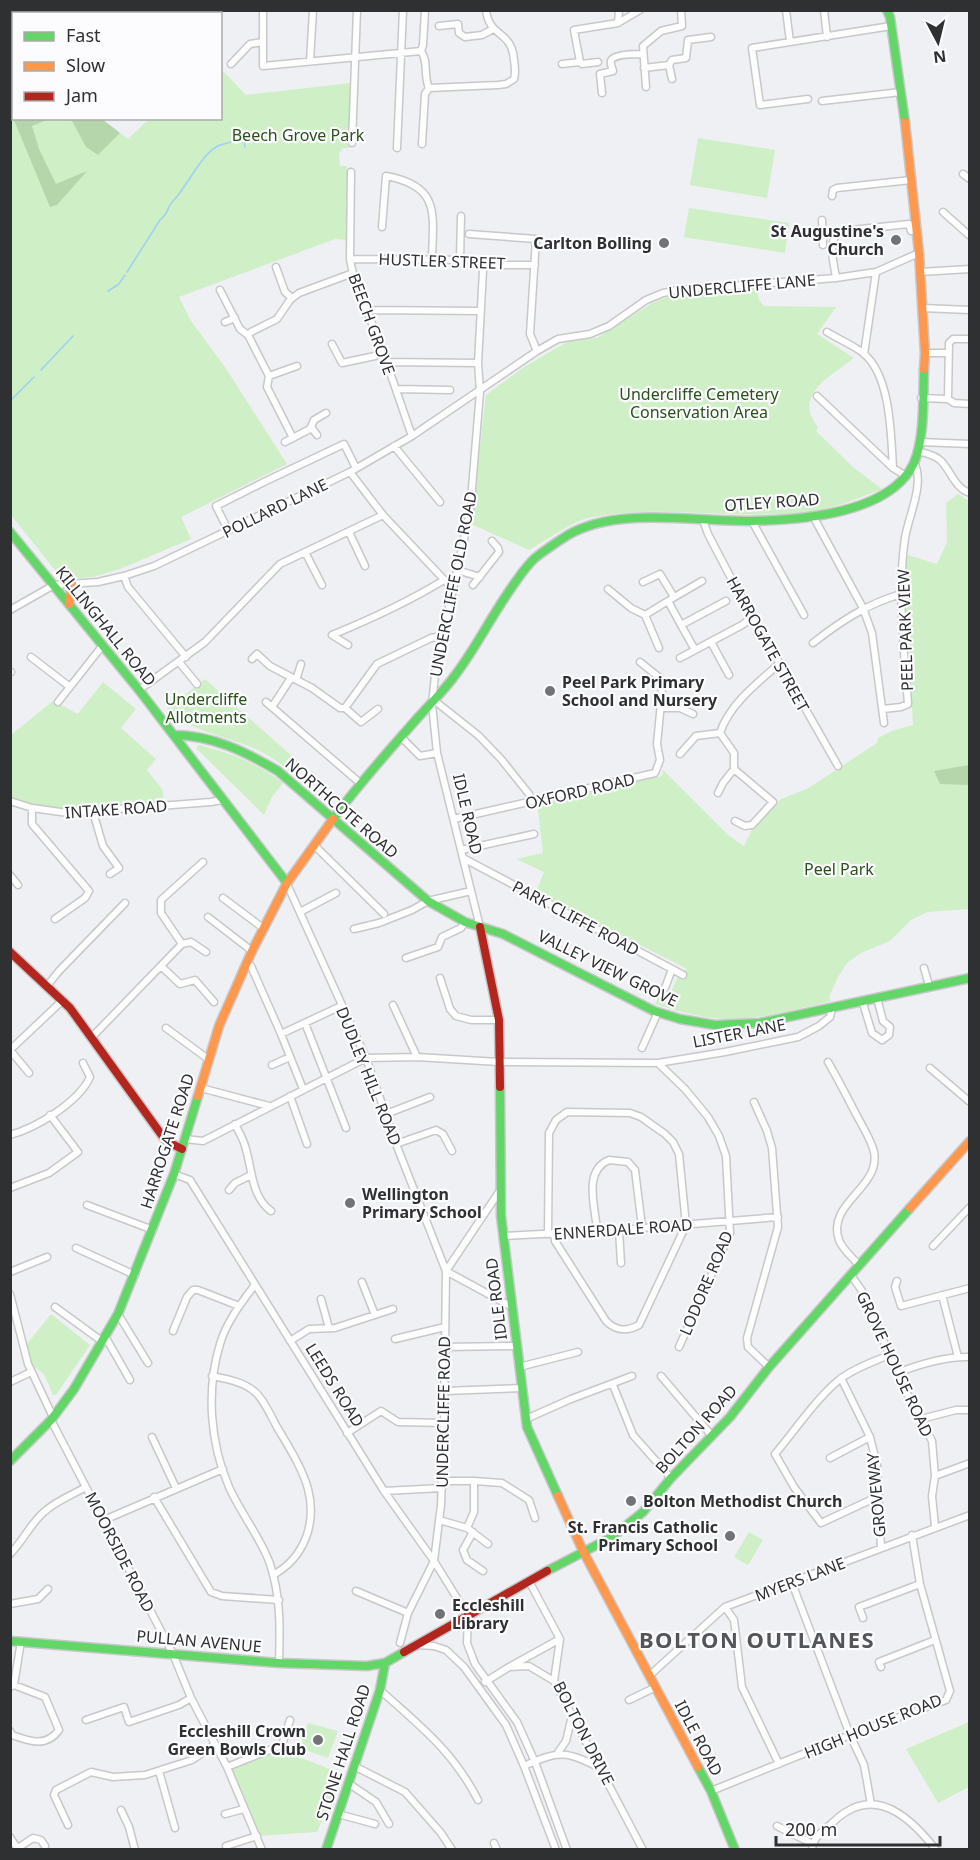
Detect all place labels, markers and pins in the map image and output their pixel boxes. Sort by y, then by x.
place label: St Augustine's Church [771,220,884,260]
place label: Carlton Bolling [533,232,652,254]
marker: St Augustine's Church [889,233,903,247]
marker: Carlton Bolling [657,236,671,250]
place label: Peel Park Primary School and Nursery [562,671,718,711]
marker: Peel Park Primary School and Nursery [543,684,557,698]
place label: Wellington Primary School [362,1183,482,1223]
marker: Wellington Primary School [343,1196,357,1210]
place label: Bolton Methodist Church [643,1490,843,1512]
marker: Bolton Methodist Church [624,1494,638,1508]
place label: St. Francis Catholic Primary School [568,1516,718,1556]
marker: St. Francis Catholic Primary School [723,1529,737,1543]
place label: Eccleshill Library [452,1594,525,1634]
marker: Eccleshill Library [433,1607,447,1621]
place label: Eccleshill Crown Green Bowls Club [167,1720,306,1760]
marker: Eccleshill Crown Green Bowls Club [311,1733,325,1747]

